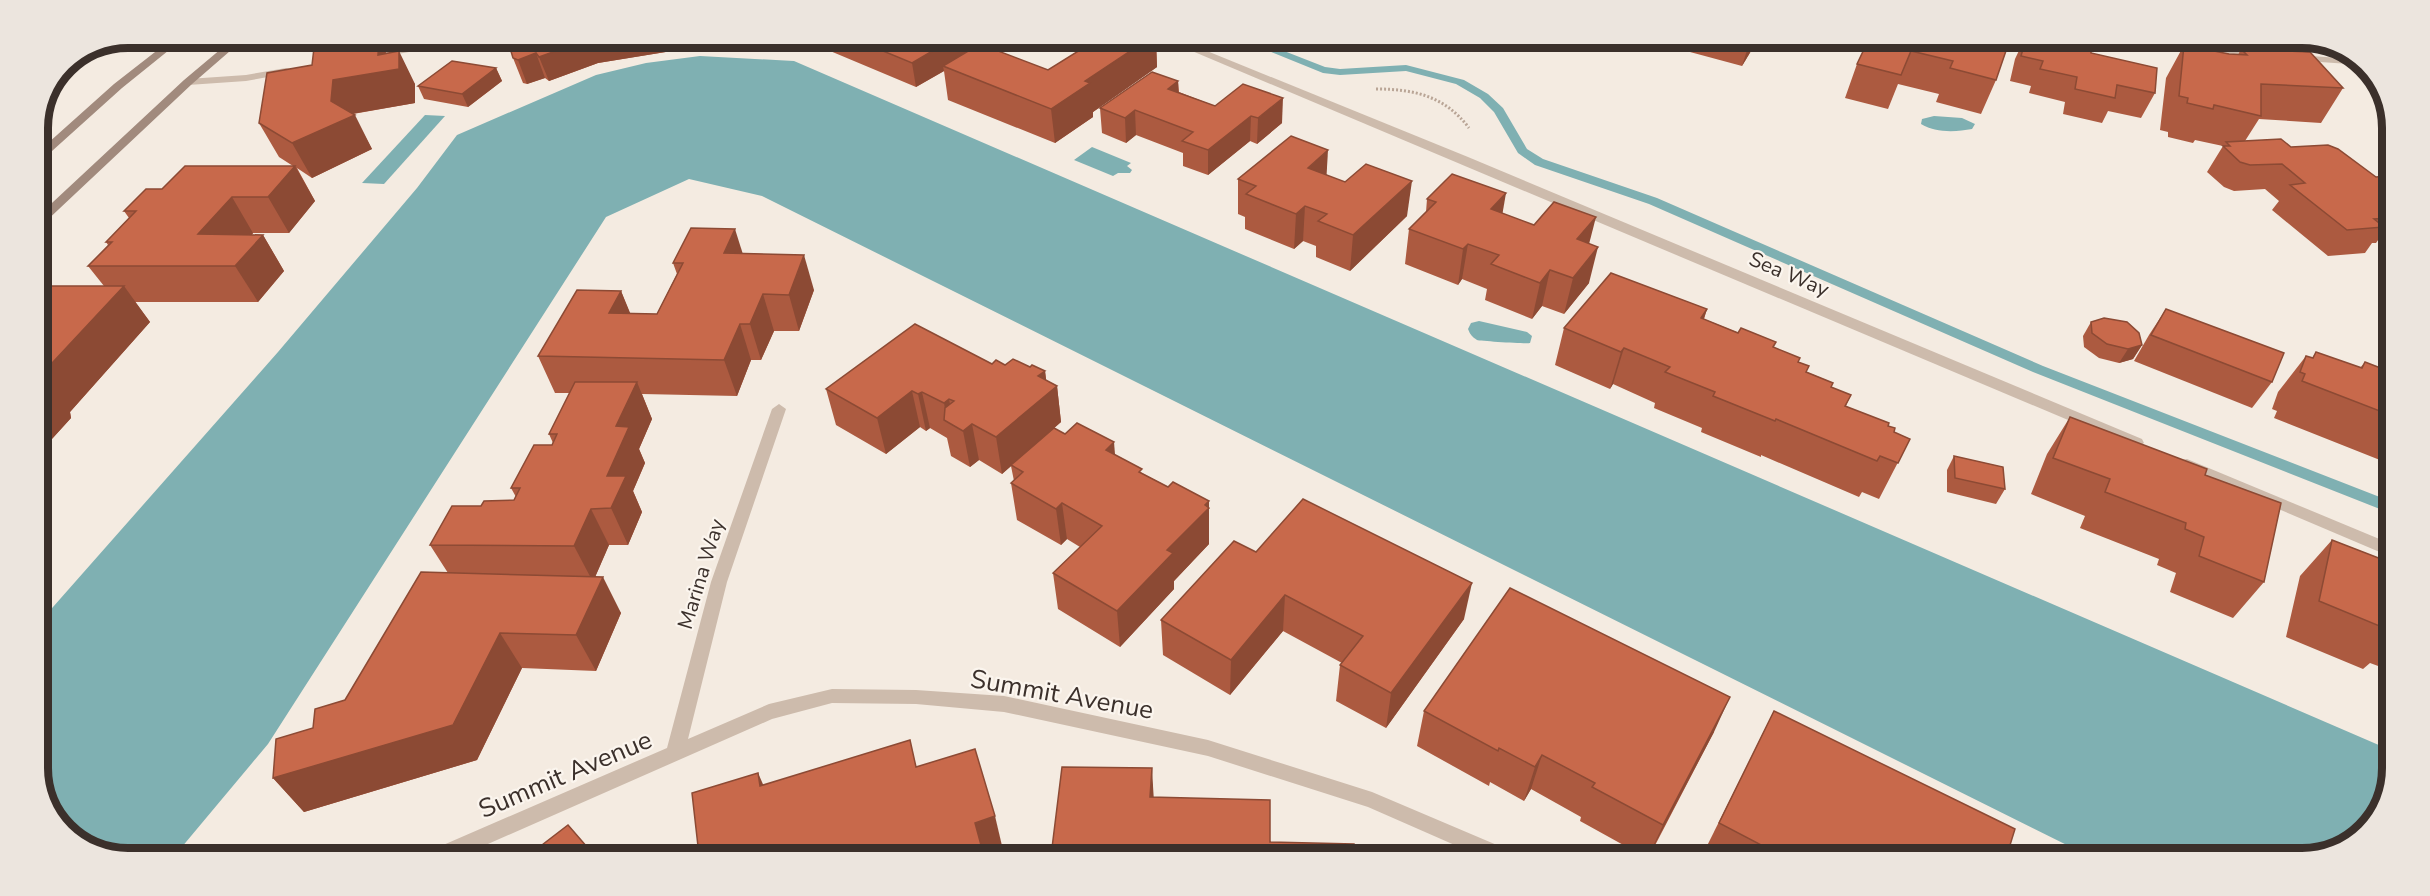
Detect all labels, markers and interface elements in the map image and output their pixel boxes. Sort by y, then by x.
street label: Sea Way [1745,245,1833,303]
street label: Marina Way [671,515,731,632]
street label: Summit Avenue [968,661,1156,728]
street label: Summit Avenue [473,722,657,827]

